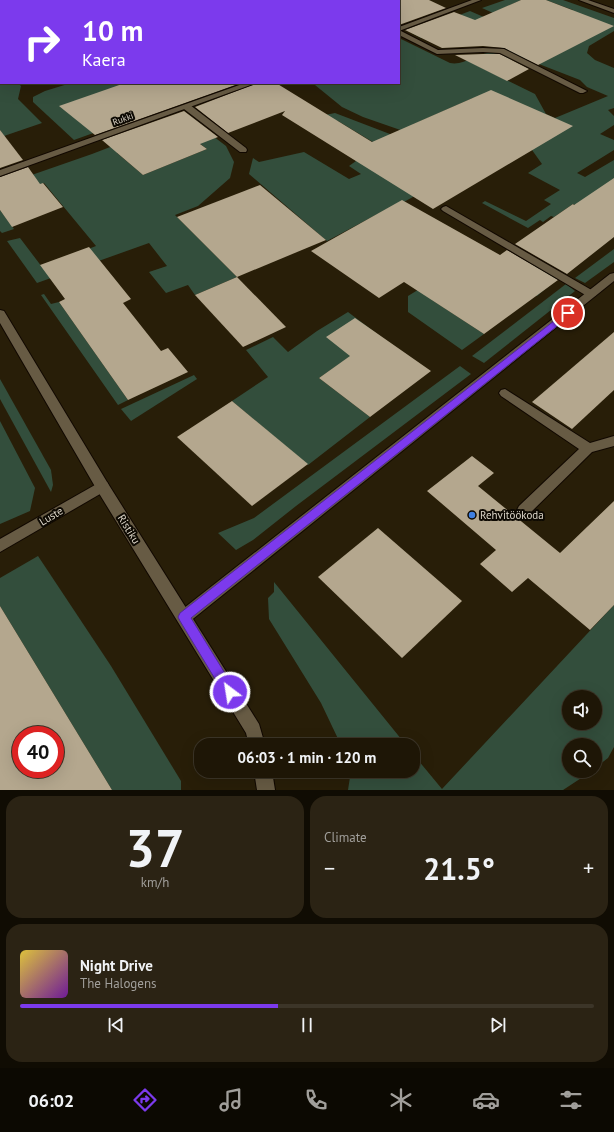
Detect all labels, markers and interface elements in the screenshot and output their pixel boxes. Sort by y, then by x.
text: 10 m [82,12,143,49]
icon: right [16,16,68,68]
text: Kaera [82,48,126,71]
street label: Rukki [111,110,135,127]
pin [551,296,585,330]
icon: arrive [557,302,579,324]
street label: Luste [37,503,66,528]
place label: Rehvitöökoda [480,508,544,522]
marker: Rehvitöökoda [467,510,477,520]
street label: Ristiku [115,512,143,546]
position arrow [209,671,251,713]
map controls [562,690,602,778]
button: sound [562,690,602,730]
speed limit sign: 40 [12,726,64,778]
button: search [562,738,602,778]
text: 06:03 · 1 min · 120 m [238,748,376,767]
text: 37 [126,814,184,881]
text: Climate [324,829,367,846]
text: 21.5° [423,849,495,888]
text: − [324,854,335,882]
text: + [583,854,594,882]
text: km/h [141,874,169,891]
text: Night Drive [80,956,153,975]
text: The Halogens [80,975,157,992]
icon: previous [105,1014,127,1036]
icon: pause [296,1014,318,1036]
icon: next [487,1014,509,1036]
icon: directions [131,1086,159,1114]
icon: music [217,1086,245,1114]
icon: phone [302,1086,330,1114]
icon: climate [387,1086,415,1114]
icon: car [472,1086,500,1114]
icon: filters [557,1086,585,1114]
text: 06:02 [29,1089,74,1112]

